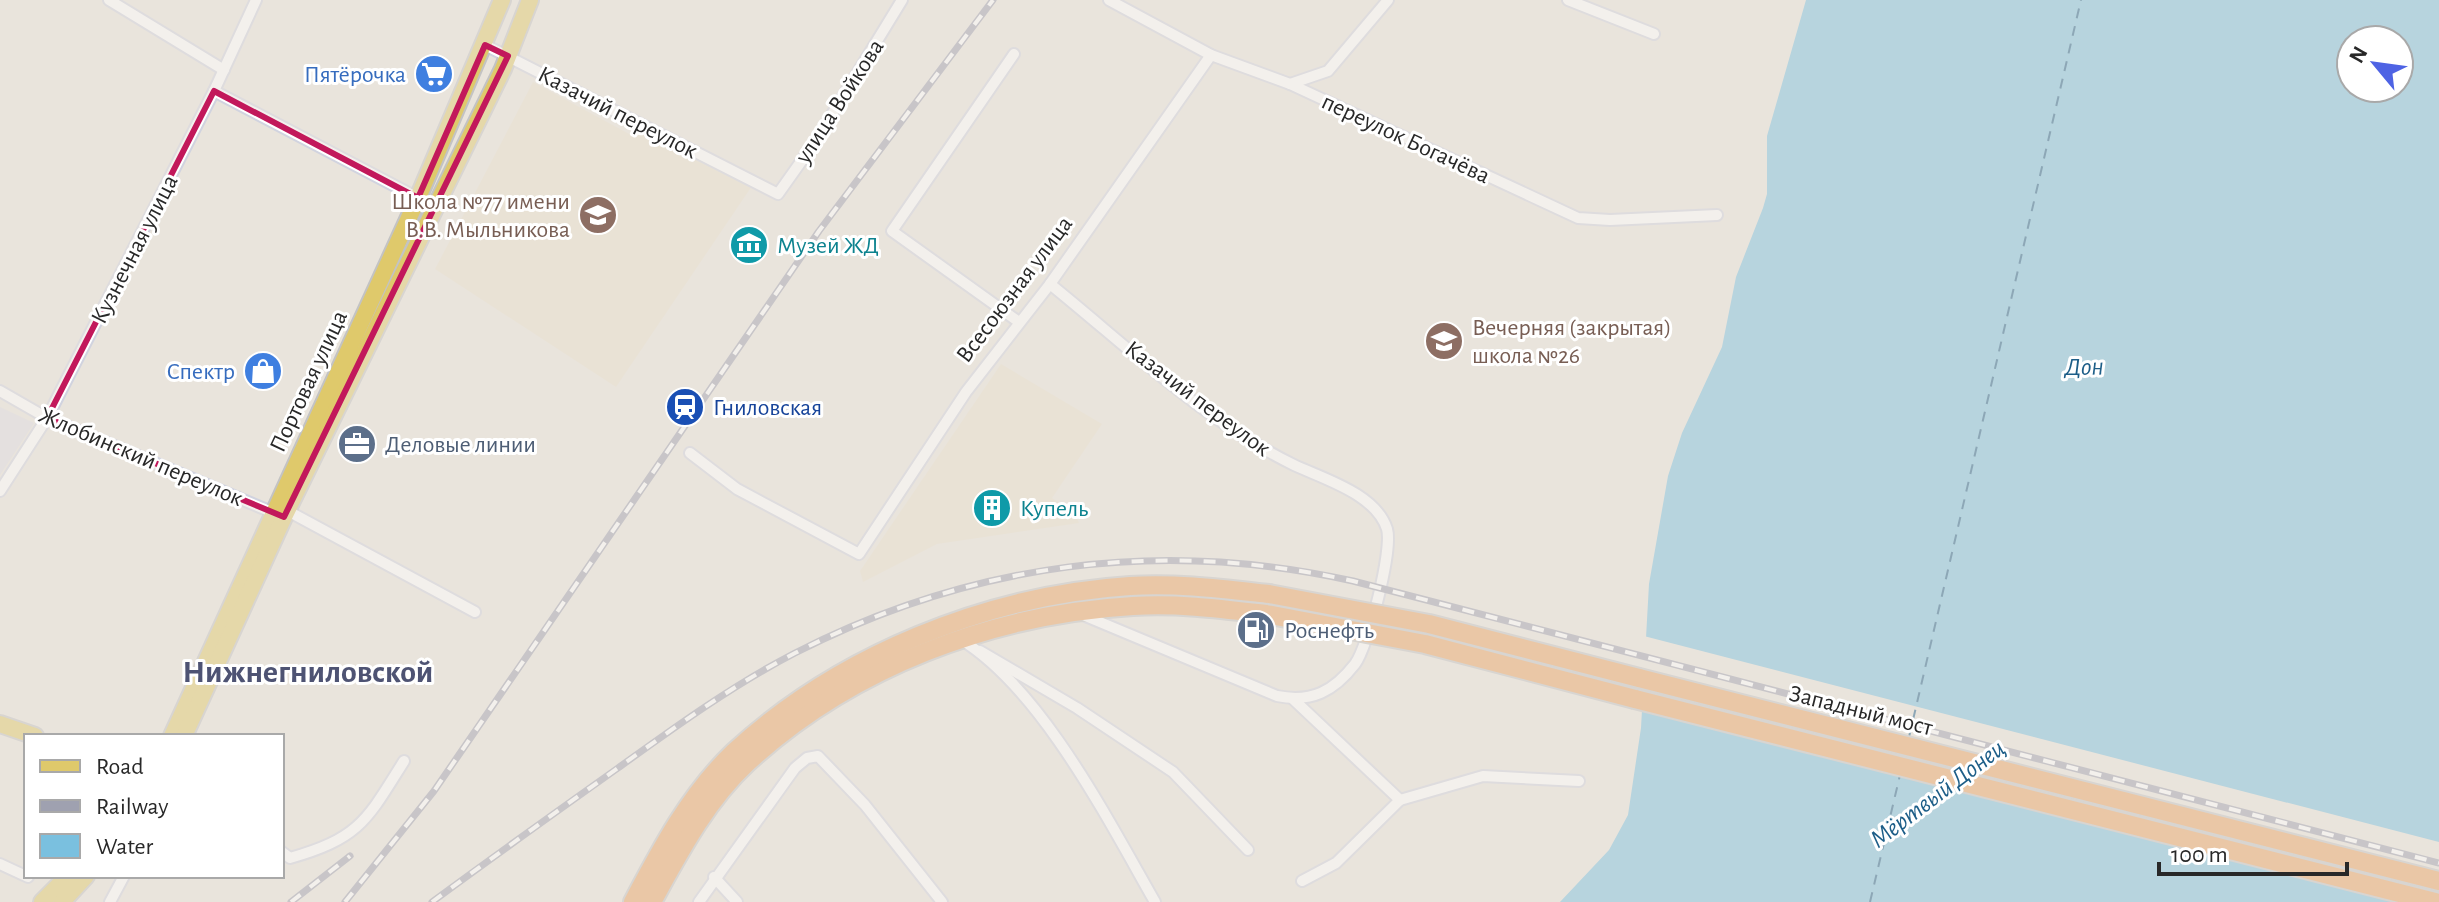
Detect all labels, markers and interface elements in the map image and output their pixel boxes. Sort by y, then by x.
north arrow [2335,24,2415,104]
street label: улица Войкова [790,35,889,169]
text: N [2345,43,2372,67]
supermarket icon: Пятёрочка [413,53,455,95]
street label: Казачий переулок [534,62,701,163]
place label: Пятёрочка [304,63,406,87]
street label: переулок Богачёва [1318,89,1493,188]
street label: Кузнечная улица [87,171,183,328]
place label: Школа №77 имени В.В. Мыльникова [391,190,570,242]
school or university icon: Школа №77 имени В.В. Мыльникова [577,194,619,236]
street label: Всесоюзная улица [952,212,1077,367]
museum icon: Музей ЖД [728,224,770,266]
place label: Музей ЖД [777,234,879,258]
street label: Портовая улица [266,307,352,456]
place label: Вечерняя (закрытая) школа №26 [1472,316,1672,368]
school or university icon: Вечерняя (закрытая) школа №26 [1423,320,1465,362]
street label: Казачий переулок [1120,336,1275,461]
shop icon: Спектр [242,350,284,392]
water label: Дон [2063,354,2104,380]
place label: Спектр [167,360,235,384]
station icon: Гниловская [664,386,706,428]
place label: Гниловская [713,396,822,420]
street label: Жлобинский переулок [35,403,246,511]
office icon: Деловые линии [336,423,378,465]
place label: Деловые линии [385,433,536,457]
building icon: Купель [971,487,1013,529]
place label: Купель [1020,497,1088,521]
fuel station icon: Роснефть [1235,609,1277,651]
place label: Роснефть [1284,619,1374,643]
district label: Нижнегниловской [183,656,433,688]
street label: Западный мост [1787,682,1935,740]
legend [24,734,284,878]
water label: Мёртвый Донец [1865,735,2010,853]
text: Road [96,755,144,779]
text: Railway [96,795,168,819]
scale bar [2159,826,2347,876]
text: Water [96,835,154,859]
text: 100 m [2171,843,2228,867]

